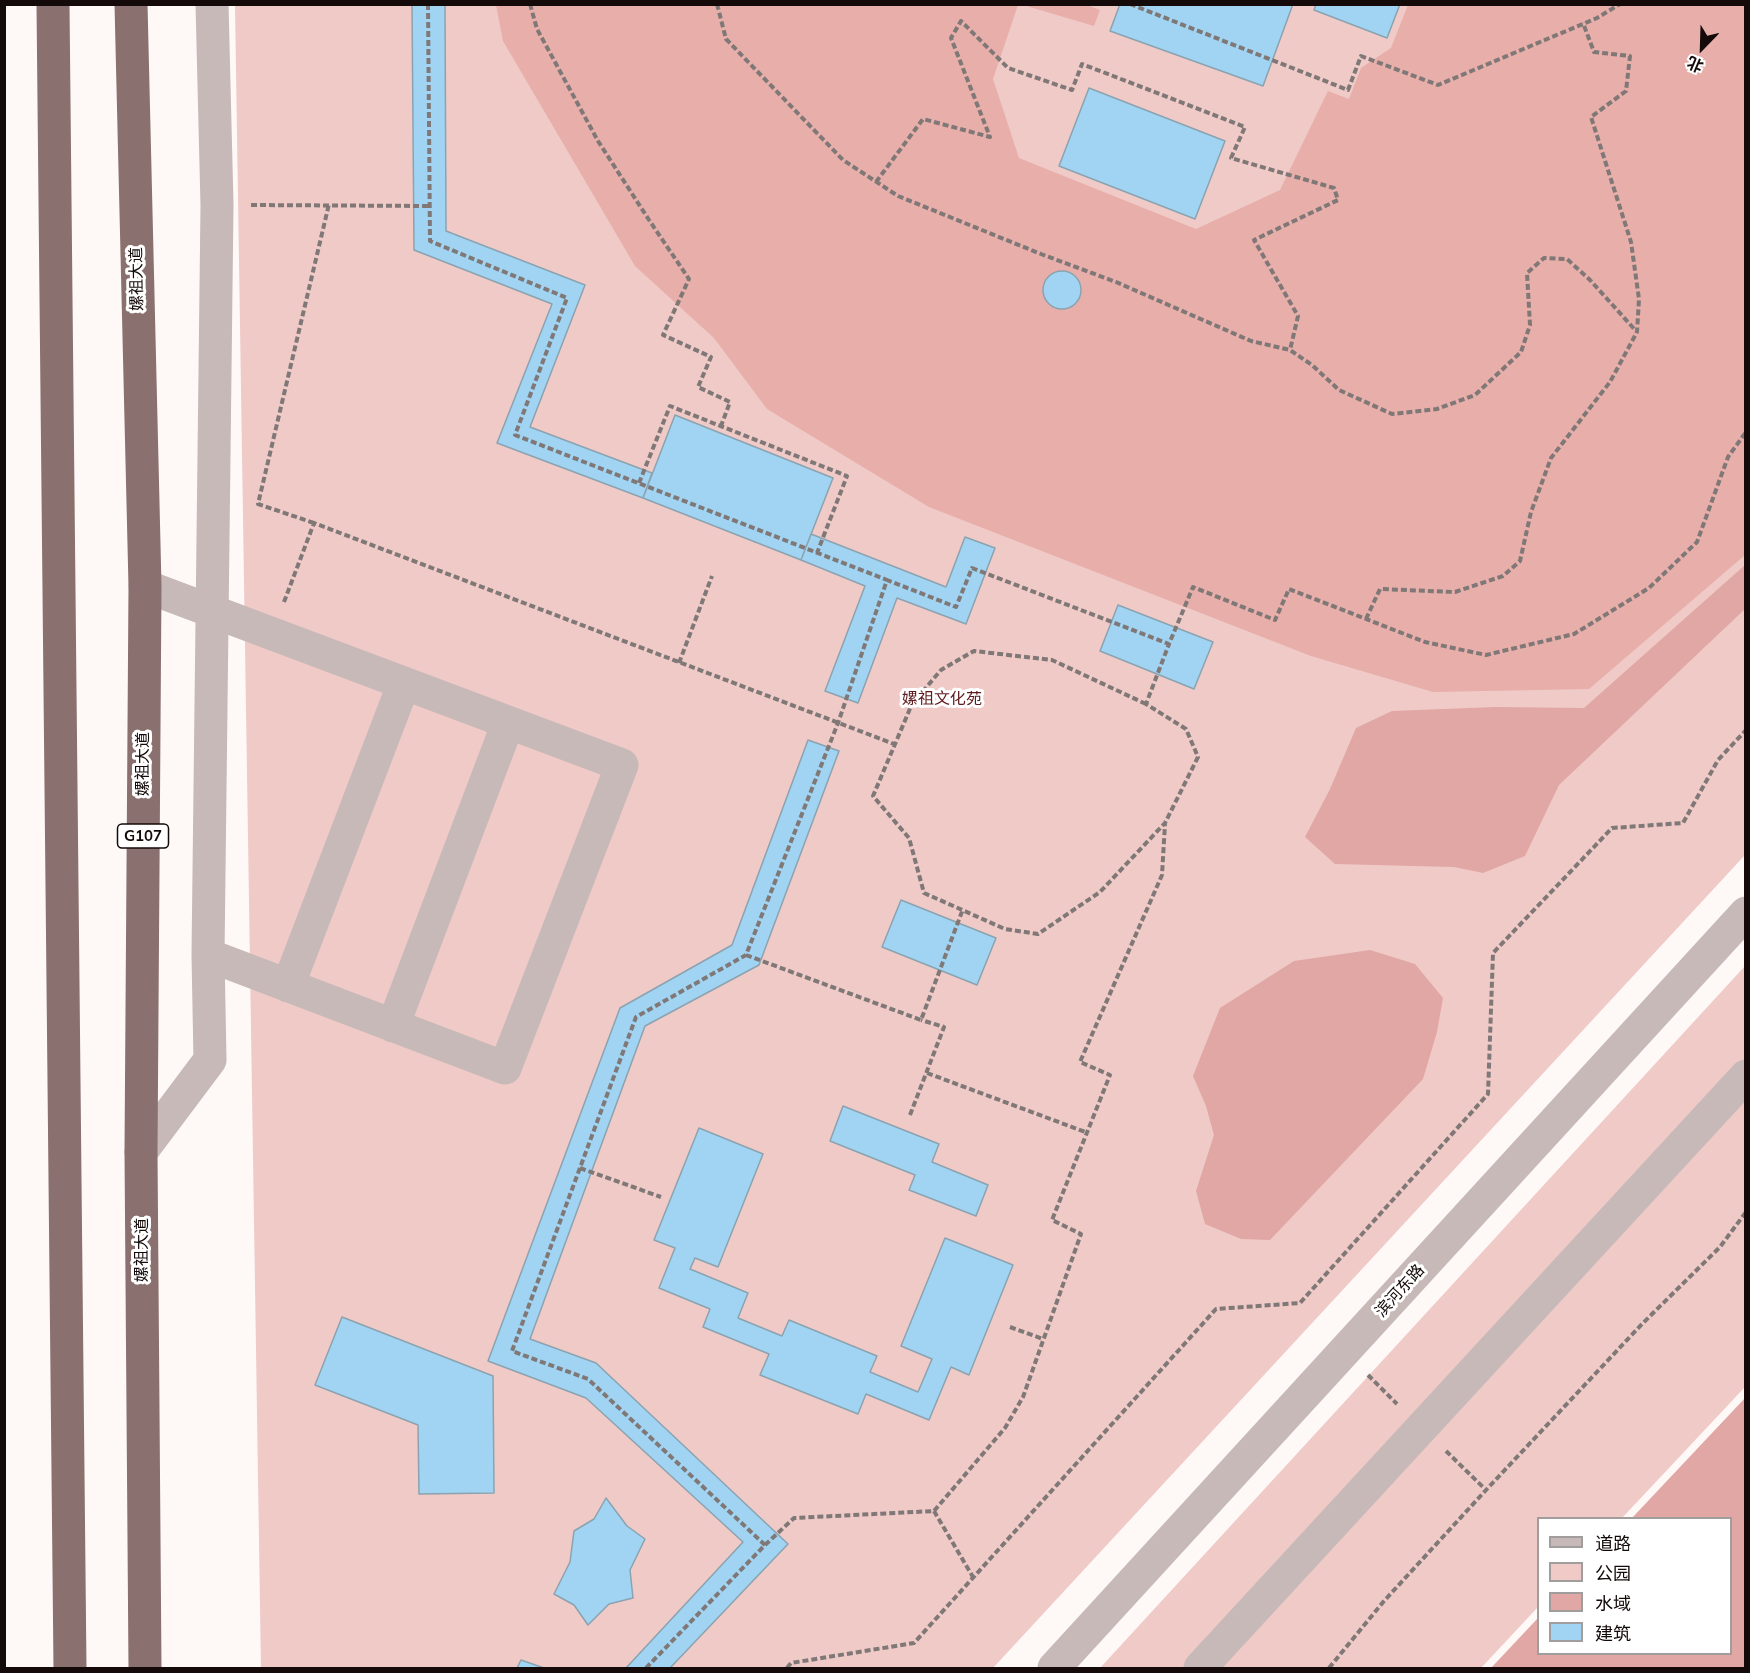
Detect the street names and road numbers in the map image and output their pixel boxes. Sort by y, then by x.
street label: 嫘祖大道 [127,247,147,311]
street label: 嫘祖大道 [133,732,153,796]
road number: G107 [118,824,168,848]
street label: 嫘祖大道 [132,1218,152,1282]
street label: 滨河东路 [1371,1261,1429,1321]

